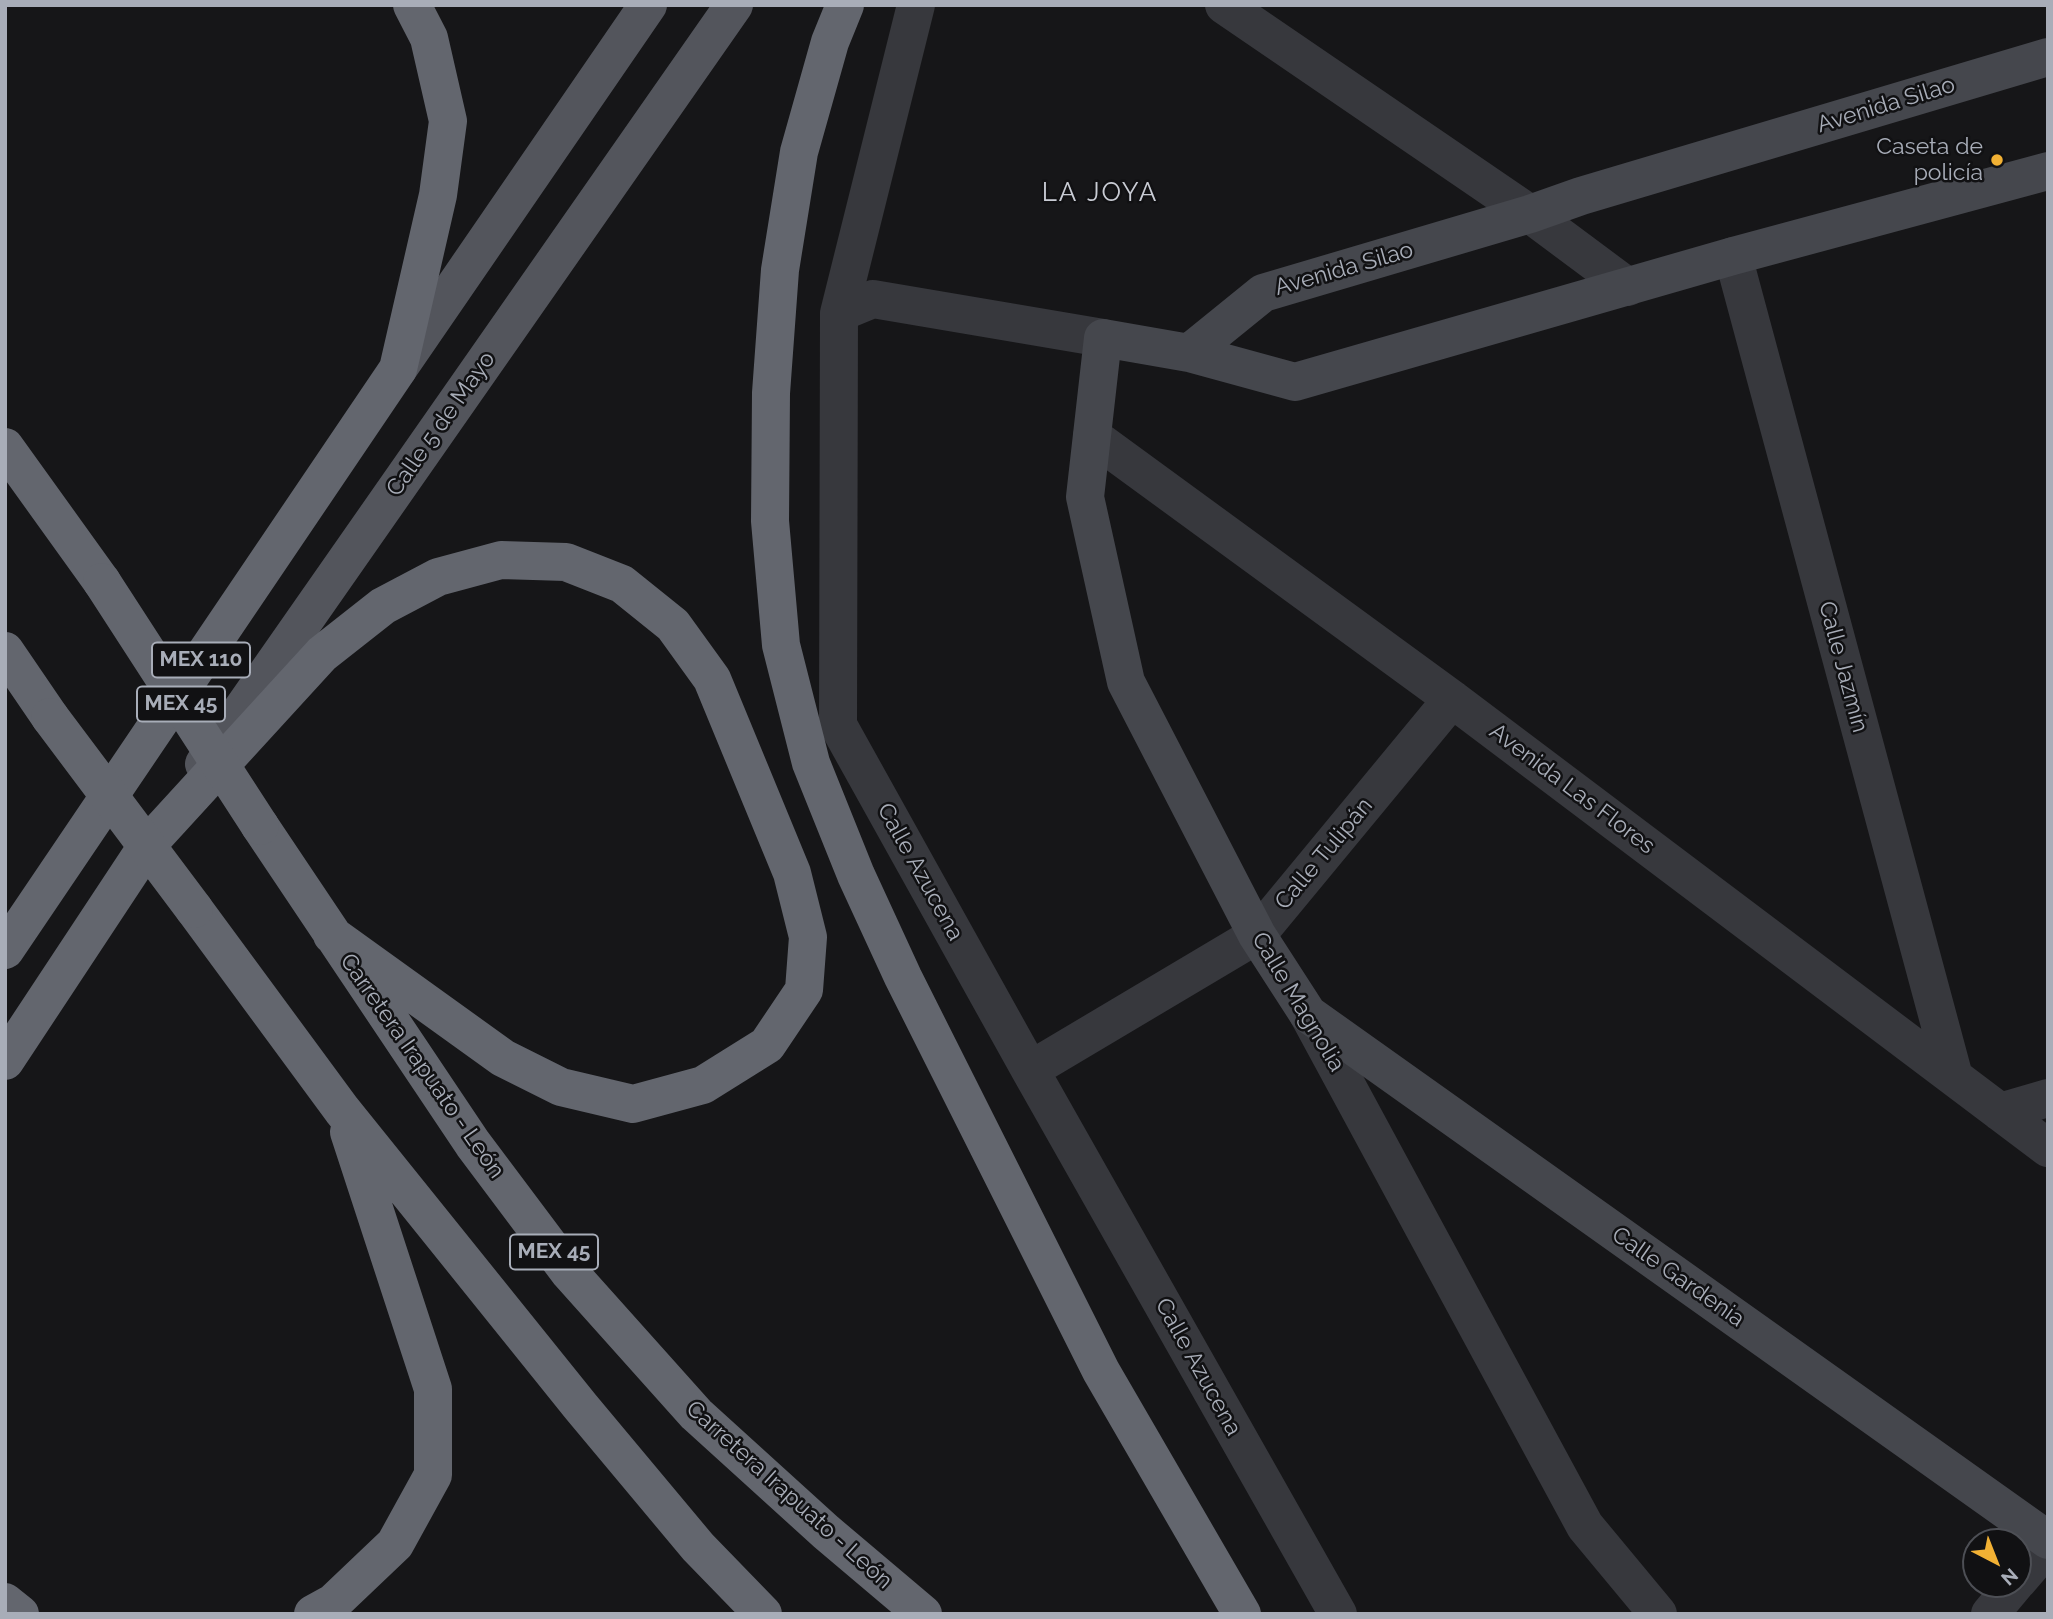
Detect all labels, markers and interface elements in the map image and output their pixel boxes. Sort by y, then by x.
street label: Avenida Silao [1814,71,1958,139]
place label: Caseta de policía [1876,133,1983,187]
marker: Caseta de policía [1989,152,2005,168]
district label: LA JOYA [1043,177,1157,209]
street label: Avenida Silao [1272,236,1416,302]
street label: Calle 5 de Mayo [381,346,501,502]
street label: Calle Jazmín [1812,598,1874,736]
road number: MEX 110 [152,642,250,678]
road number: MEX 45 [137,686,225,722]
street label: Avenida Las Flores [1484,718,1660,860]
street label: Calle Tulipán [1269,793,1379,915]
street label: Calle Azucena [871,799,969,945]
street label: Calle Magnolia [1246,927,1350,1077]
street label: Carretera Irapuato - León [334,948,510,1184]
street label: Calle Gardenia [1606,1221,1750,1333]
road number: MEX 45 [510,1234,598,1270]
street label: Calle Azucena [1149,1294,1247,1440]
street label: Carretera Irapuato - León [680,1395,898,1595]
north arrow [1962,1528,2032,1598]
text: N [1997,1564,2022,1590]

